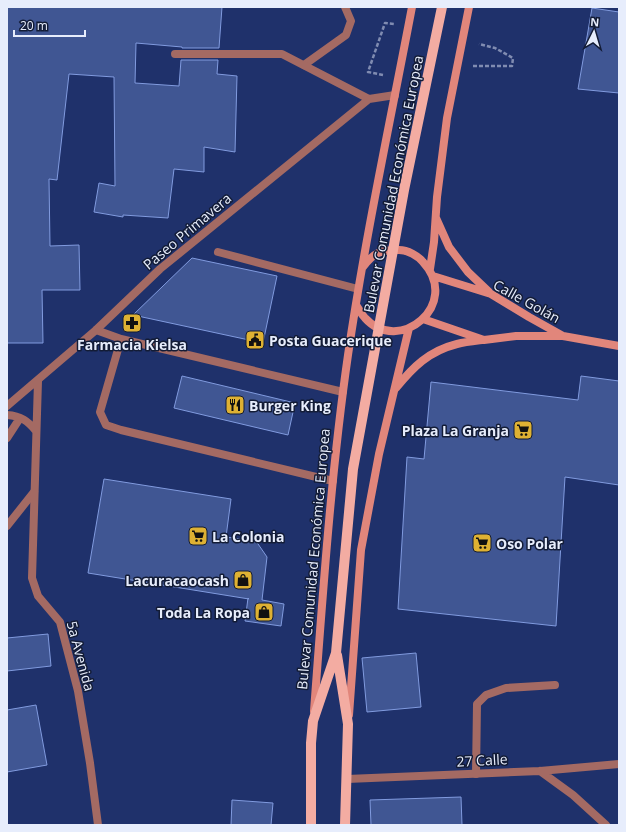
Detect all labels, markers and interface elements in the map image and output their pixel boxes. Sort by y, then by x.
scale bar [14,12,85,38]
north arrow [574,12,614,52]
text: N [590,14,600,29]
text: 20 m [20,17,48,34]
street label: Bulevar Comunidad Económica Europea [359,54,427,314]
street label: Paseo Primavera [139,189,235,273]
street label: Calle Golán [490,275,564,327]
pharmacy icon: Farmacia Kielsa [121,312,143,334]
public building icon: Posta Guacerique [244,329,266,351]
place label: Posta Guacerique [269,331,392,350]
place label: Farmacia Kielsa [77,335,187,354]
restaurant icon: Burger King [224,394,246,416]
place label: Burger King [249,396,331,415]
supermarket icon: Plaza La Granja [512,419,534,441]
place label: Plaza La Granja [402,421,509,440]
street label: Bulevar Comunidad Económica Europea [292,428,334,690]
supermarket icon: La Colonia [187,525,209,547]
place label: La Colonia [212,527,284,546]
supermarket icon: Oso Polar [471,532,493,554]
place label: Oso Polar [496,534,564,553]
shop icon: Lacuracaocash [232,569,254,591]
place label: Lacuracaocash [125,571,229,590]
shop icon: Toda La Ropa [253,601,275,623]
place label: Toda La Ropa [157,603,250,622]
street label: 5a Avenida [63,619,99,693]
street label: 27 Calle [456,749,508,771]

